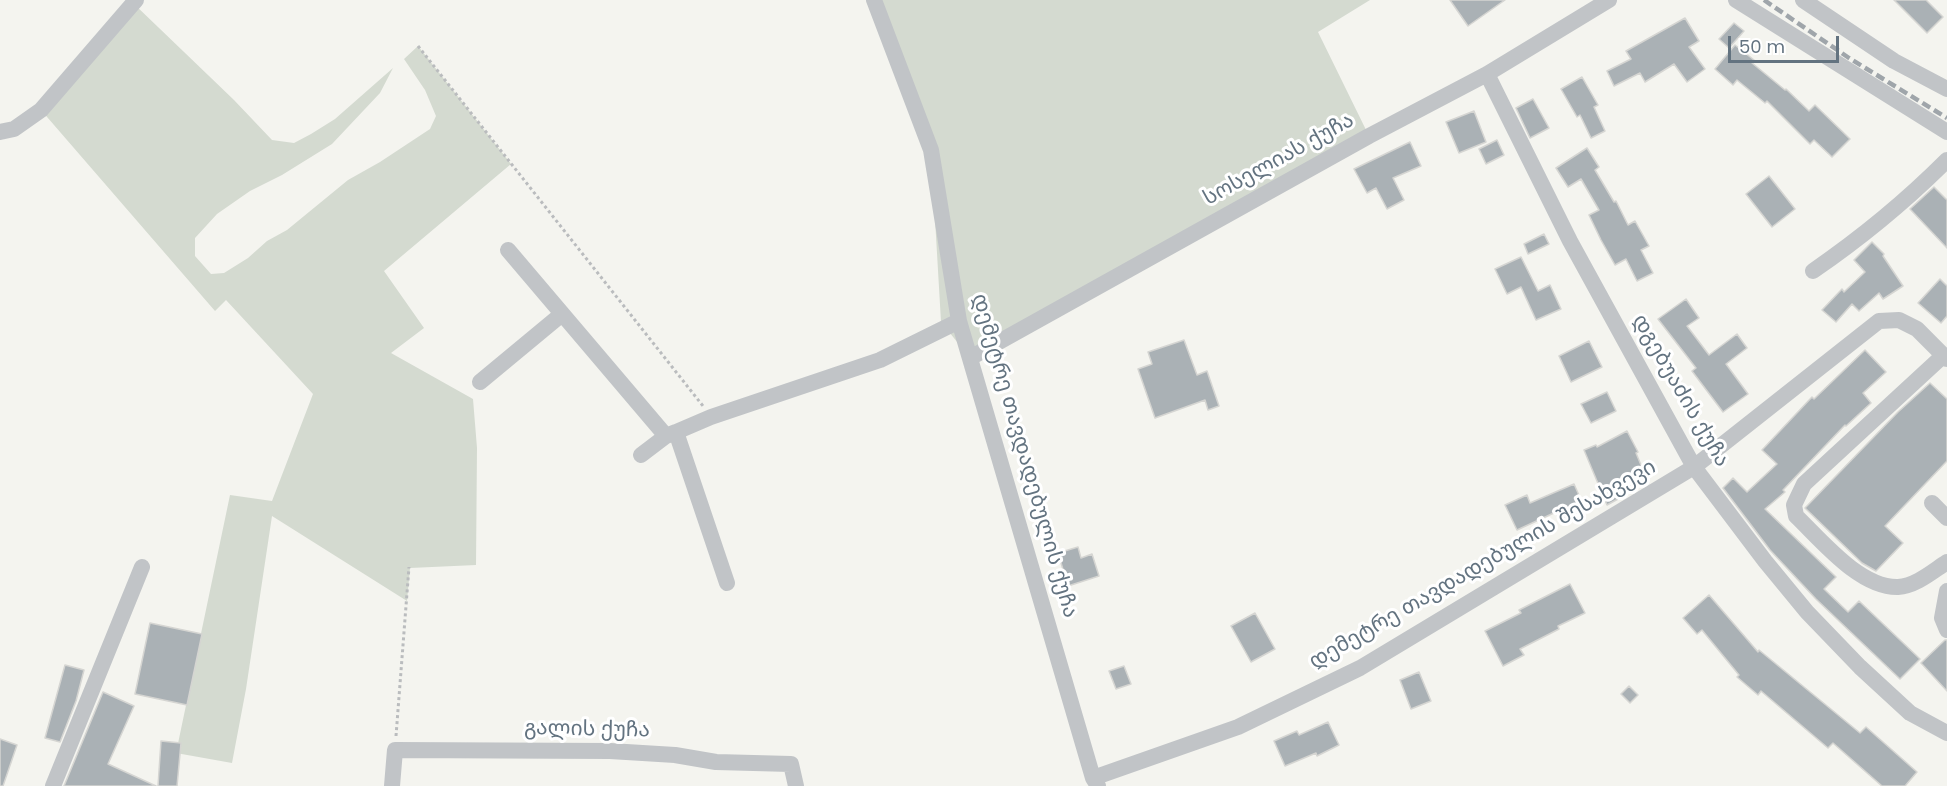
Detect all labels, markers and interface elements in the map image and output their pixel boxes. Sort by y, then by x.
scale bar [1731,24,1842,62]
text: 50 m [1739,34,1785,59]
street label: სოსელიას ქუჩა [1199,108,1359,212]
street label: დემეტრე თავდადებულის ქუჩა [966,291,1082,621]
street label: დგებუაძის ქუჩა [1626,310,1734,472]
street label: დემეტრე თავდადებულის შესახვევი [1305,455,1661,675]
street label: გალის ქუჩა [524,716,650,744]

